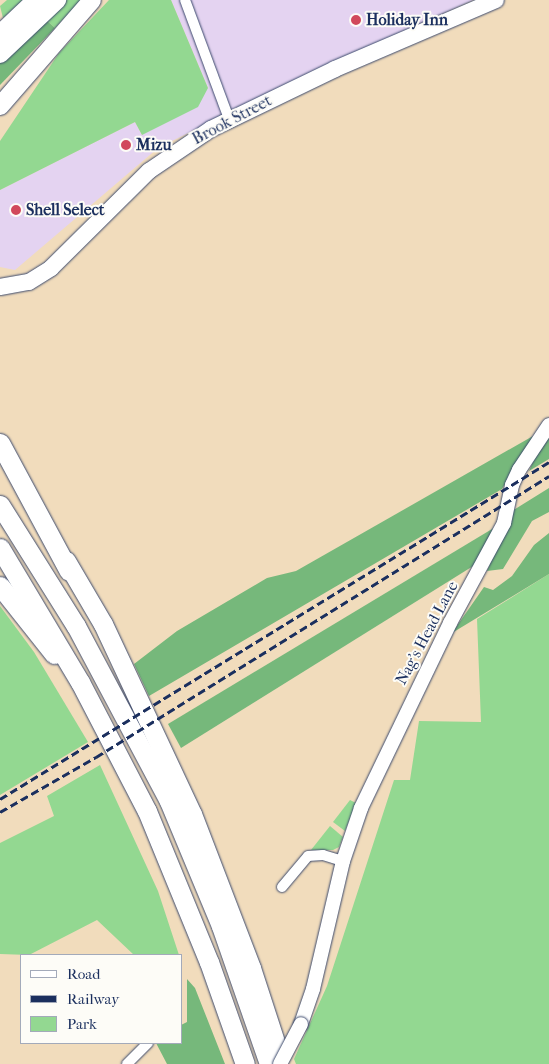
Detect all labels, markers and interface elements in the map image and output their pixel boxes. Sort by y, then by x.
place label: Holiday Inn [366,10,448,30]
marker: Holiday Inn [350,14,362,26]
street label: Brook Street [189,91,275,149]
place label: Mizu [136,135,172,155]
marker: Mizu [120,139,132,151]
place label: Shell Select [26,200,104,220]
marker: Shell Select [10,204,22,216]
street label: Nag's Head Lane [392,578,462,688]
legend [20,954,182,1044]
text: Road [67,965,100,983]
text: Railway [67,990,119,1008]
text: Park [67,1015,97,1033]

